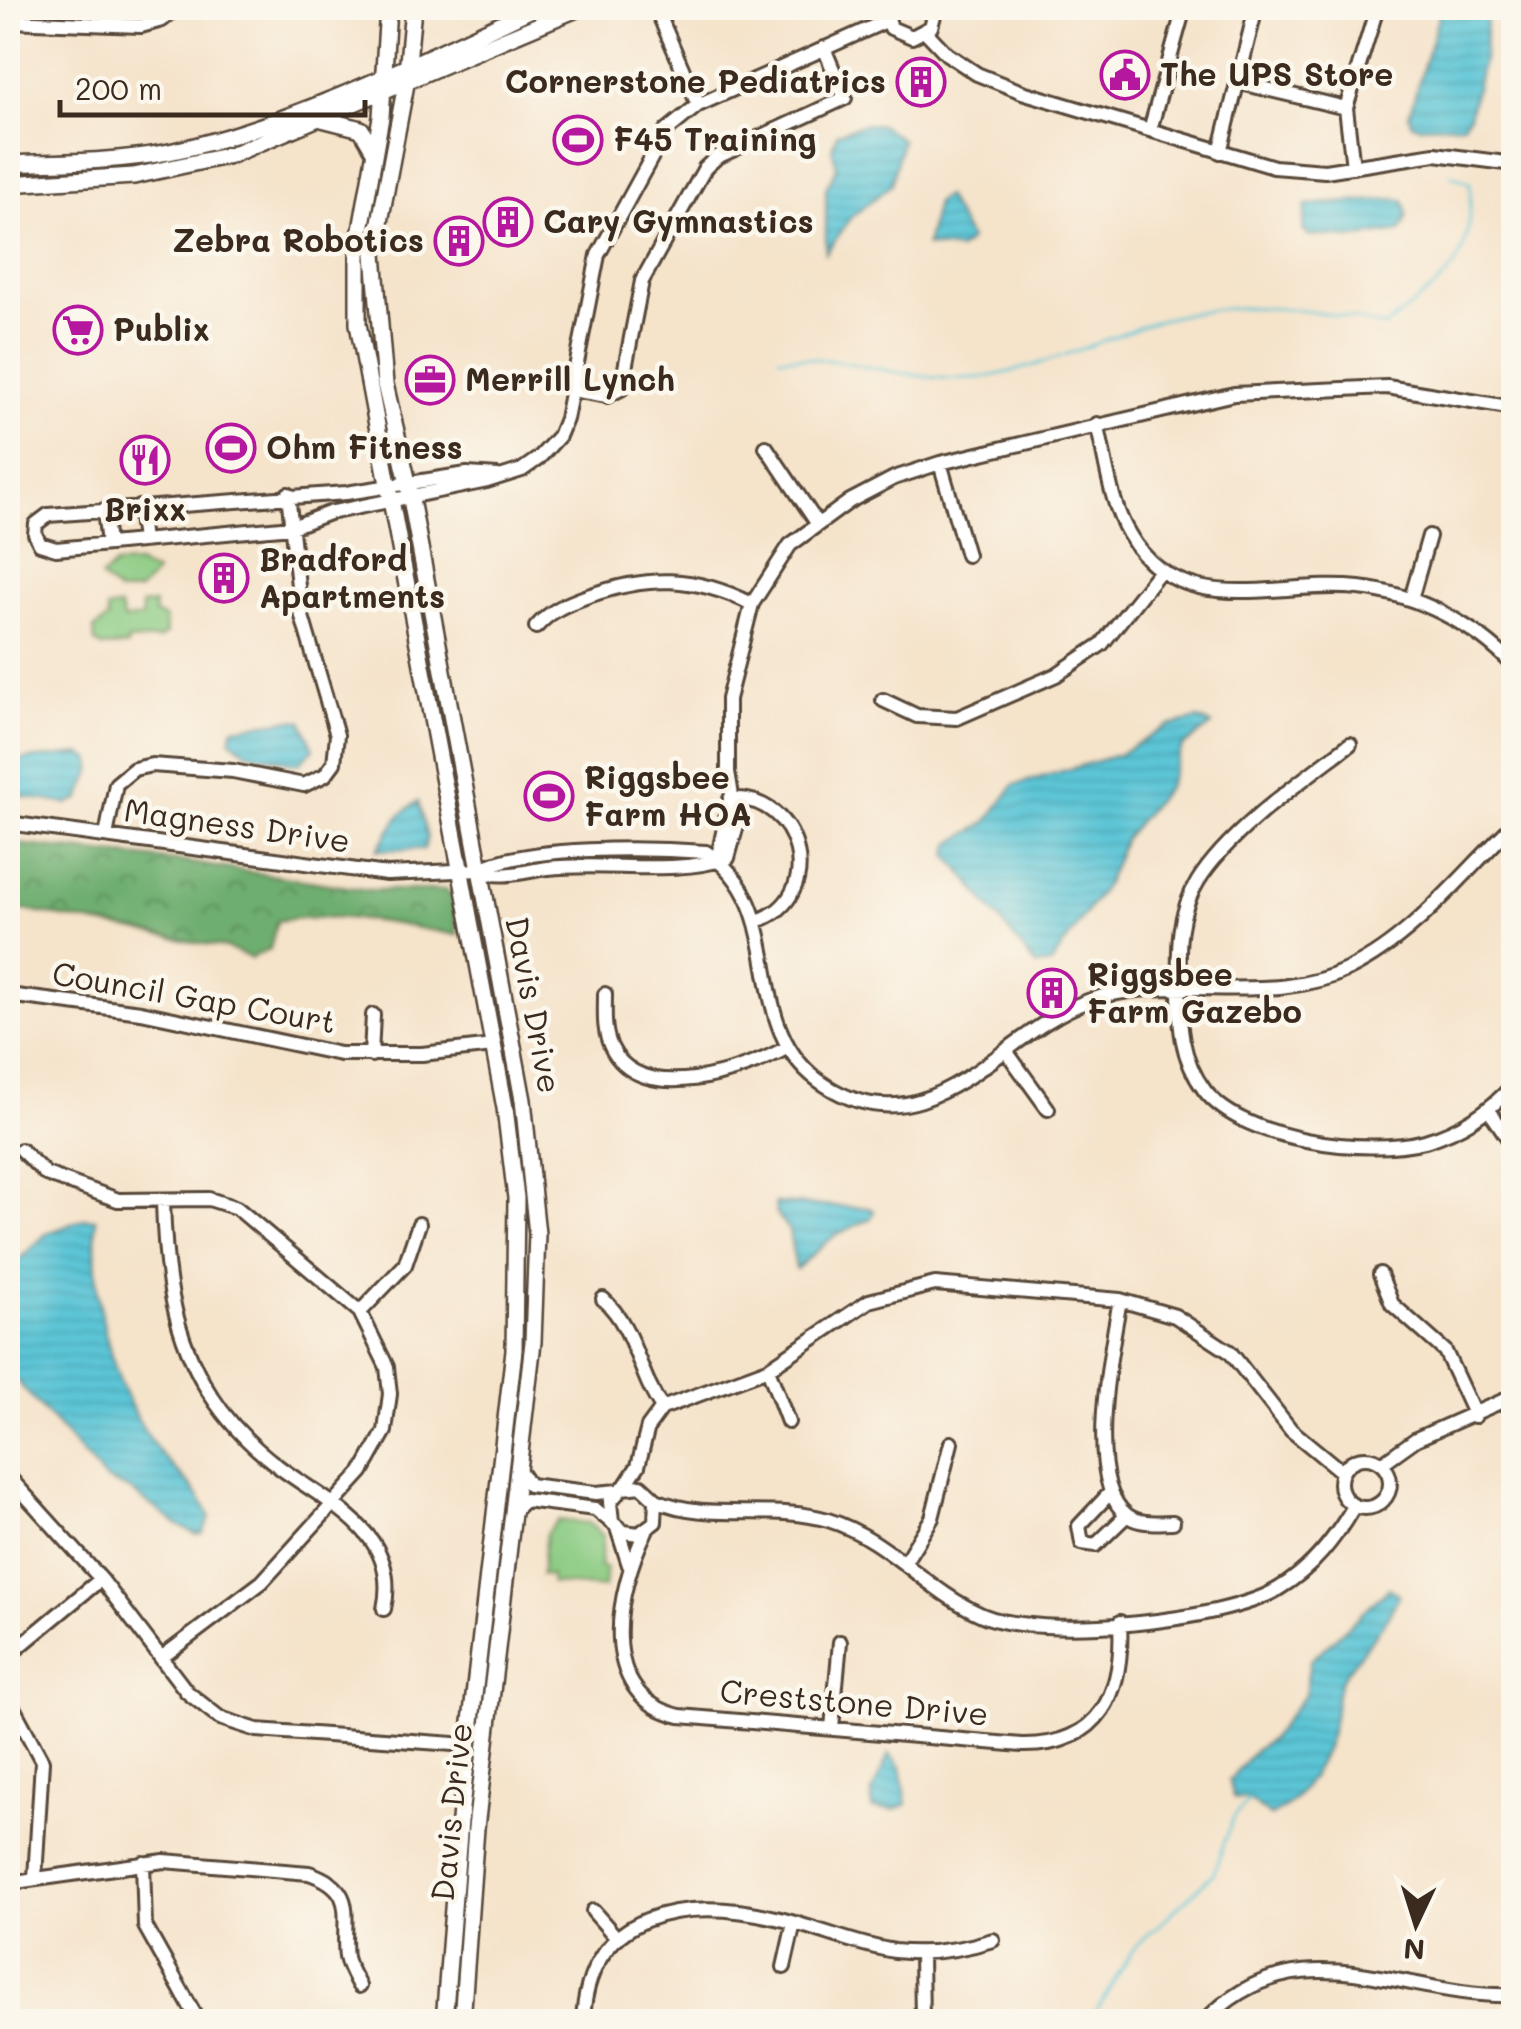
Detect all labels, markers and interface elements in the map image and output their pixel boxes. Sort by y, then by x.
public building icon: The UPS Store [1099,49,1151,101]
place label: The UPS Store [1160,52,1393,94]
scale bar [60,55,365,117]
building icon: Cornerstone Pediatrics [895,56,947,108]
place label: Cornerstone Pediatrics [505,59,886,101]
text: 200 m [75,68,162,108]
sports icon: F45 Training [552,114,604,166]
place label: F45 Training [613,117,817,159]
building icon: Cary Gymnastics [482,196,534,248]
place label: Cary Gymnastics [543,199,814,242]
building icon: Zebra Robotics [433,215,485,267]
place label: Zebra Robotics [172,218,424,260]
supermarket icon: Publix [52,304,104,356]
place label: Publix [113,307,210,349]
office icon: Merrill Lynch [404,354,456,406]
place label: Merrill Lynch [465,357,675,400]
sports icon: Ohm Fitness [205,422,257,474]
place label: Ohm Fitness [266,425,463,467]
restaurant icon: Brixx [119,434,171,486]
place label: Brixx [104,487,186,529]
place label: Bradford Apartments [259,537,445,616]
building icon: Bradford Apartments [198,552,250,604]
place label: Riggsbee Farm HOA [584,755,752,834]
sports icon: Riggsbee Farm HOA [523,770,575,822]
street label: Magness Drive [122,787,353,861]
street label: Davis Drive [497,913,573,1096]
street label: Council Gap Court [49,950,339,1042]
place label: Riggsbee Farm Gazebo [1087,952,1302,1031]
building icon: Riggsbee Farm Gazebo [1026,967,1078,1019]
street label: Creststone Drive [718,1668,990,1734]
street label: Davis Drive [420,1721,480,1903]
north arrow [1366,1874,1466,1974]
text: N [1402,1931,1426,1969]

